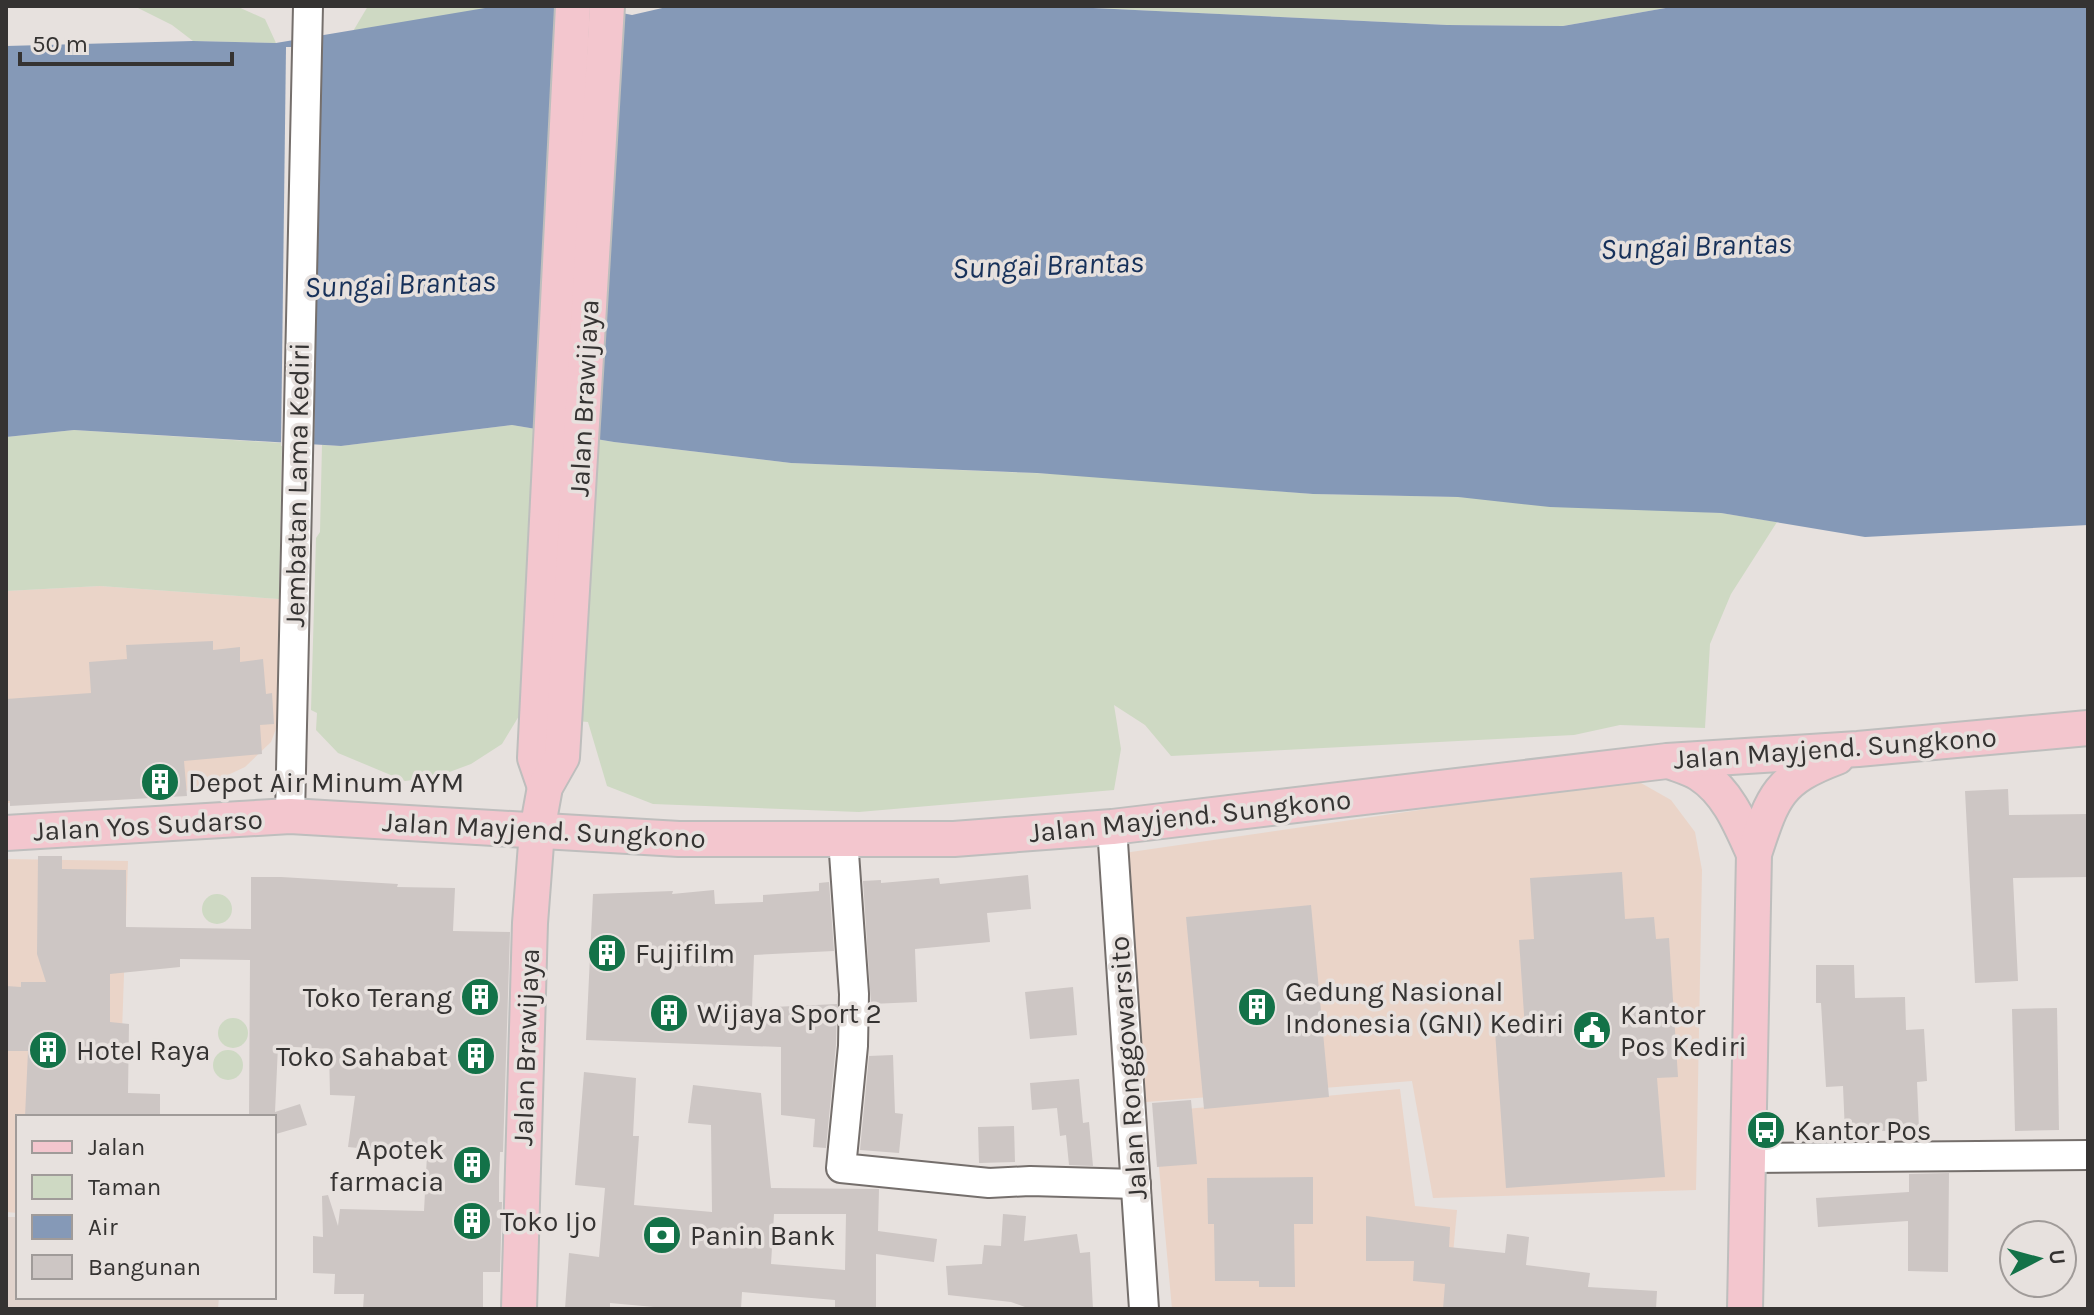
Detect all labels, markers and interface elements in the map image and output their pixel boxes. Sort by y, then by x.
scale bar [20,16,232,66]
text: 50 m [32,30,88,58]
water label: Sungai Brantas [1600,225,1792,267]
water label: Sungai Brantas [952,244,1144,286]
water label: Sungai Brantas [304,263,496,305]
street label: Jalan Brawijaya [562,298,606,498]
street label: Jembatan Lama Kediri [278,342,316,628]
street label: Jalan Mayjend. Sungkono [1672,720,1998,776]
building icon: Depot Air Minum AYM [139,761,181,803]
place label: Depot Air Minum AYM [188,766,464,799]
street label: Jalan Mayjend. Sungkono [1027,783,1353,849]
street label: Jalan Yos Sudarso [32,803,264,847]
street label: Jalan Mayjend. Sungkono [381,805,707,855]
building icon: Fujifilm [586,932,628,974]
street label: Jalan Ronggowarsito [1102,935,1154,1201]
place label: Fujifilm [635,937,735,970]
street label: Jalan Brawijaya [506,948,546,1146]
place label: Gedung Nasional Indonesia (GNI) Kediri [1285,975,1564,1040]
building icon: Toko Terang [459,976,501,1018]
place label: Toko Terang [303,981,452,1014]
building icon: Gedung Nasional Indonesia (GNI) Kediri [1236,986,1278,1028]
building icon: Wijaya Sport 2 [648,992,690,1034]
place label: Wijaya Sport 2 [697,997,882,1030]
place label: Kantor Pos Kediri [1620,998,1747,1063]
public building icon: Kantor Pos Kediri [1571,1009,1613,1051]
building icon: Hotel Raya [27,1029,69,1071]
place label: Hotel Raya [76,1034,210,1067]
building icon: Toko Sahabat [455,1035,497,1077]
place label: Toko Sahabat [276,1040,448,1073]
bus stop icon: Kantor Pos [1745,1109,1787,1151]
place label: Kantor Pos [1794,1114,1931,1147]
legend [16,1115,276,1299]
text: Jalan [88,1133,145,1161]
place label: Apotek farmacia [329,1133,444,1198]
building icon: Apotek farmacia [451,1144,493,1186]
text: Taman [88,1173,161,1201]
building icon: Toko Ijo [451,1200,493,1242]
place label: Toko Ijo [500,1205,597,1238]
text: Air [88,1213,118,1241]
bank icon: Panin Bank [641,1214,683,1256]
place label: Panin Bank [690,1219,835,1252]
north arrow [1998,1219,2078,1299]
text: U [2043,1248,2071,1266]
text: Bangunan [88,1253,201,1281]

